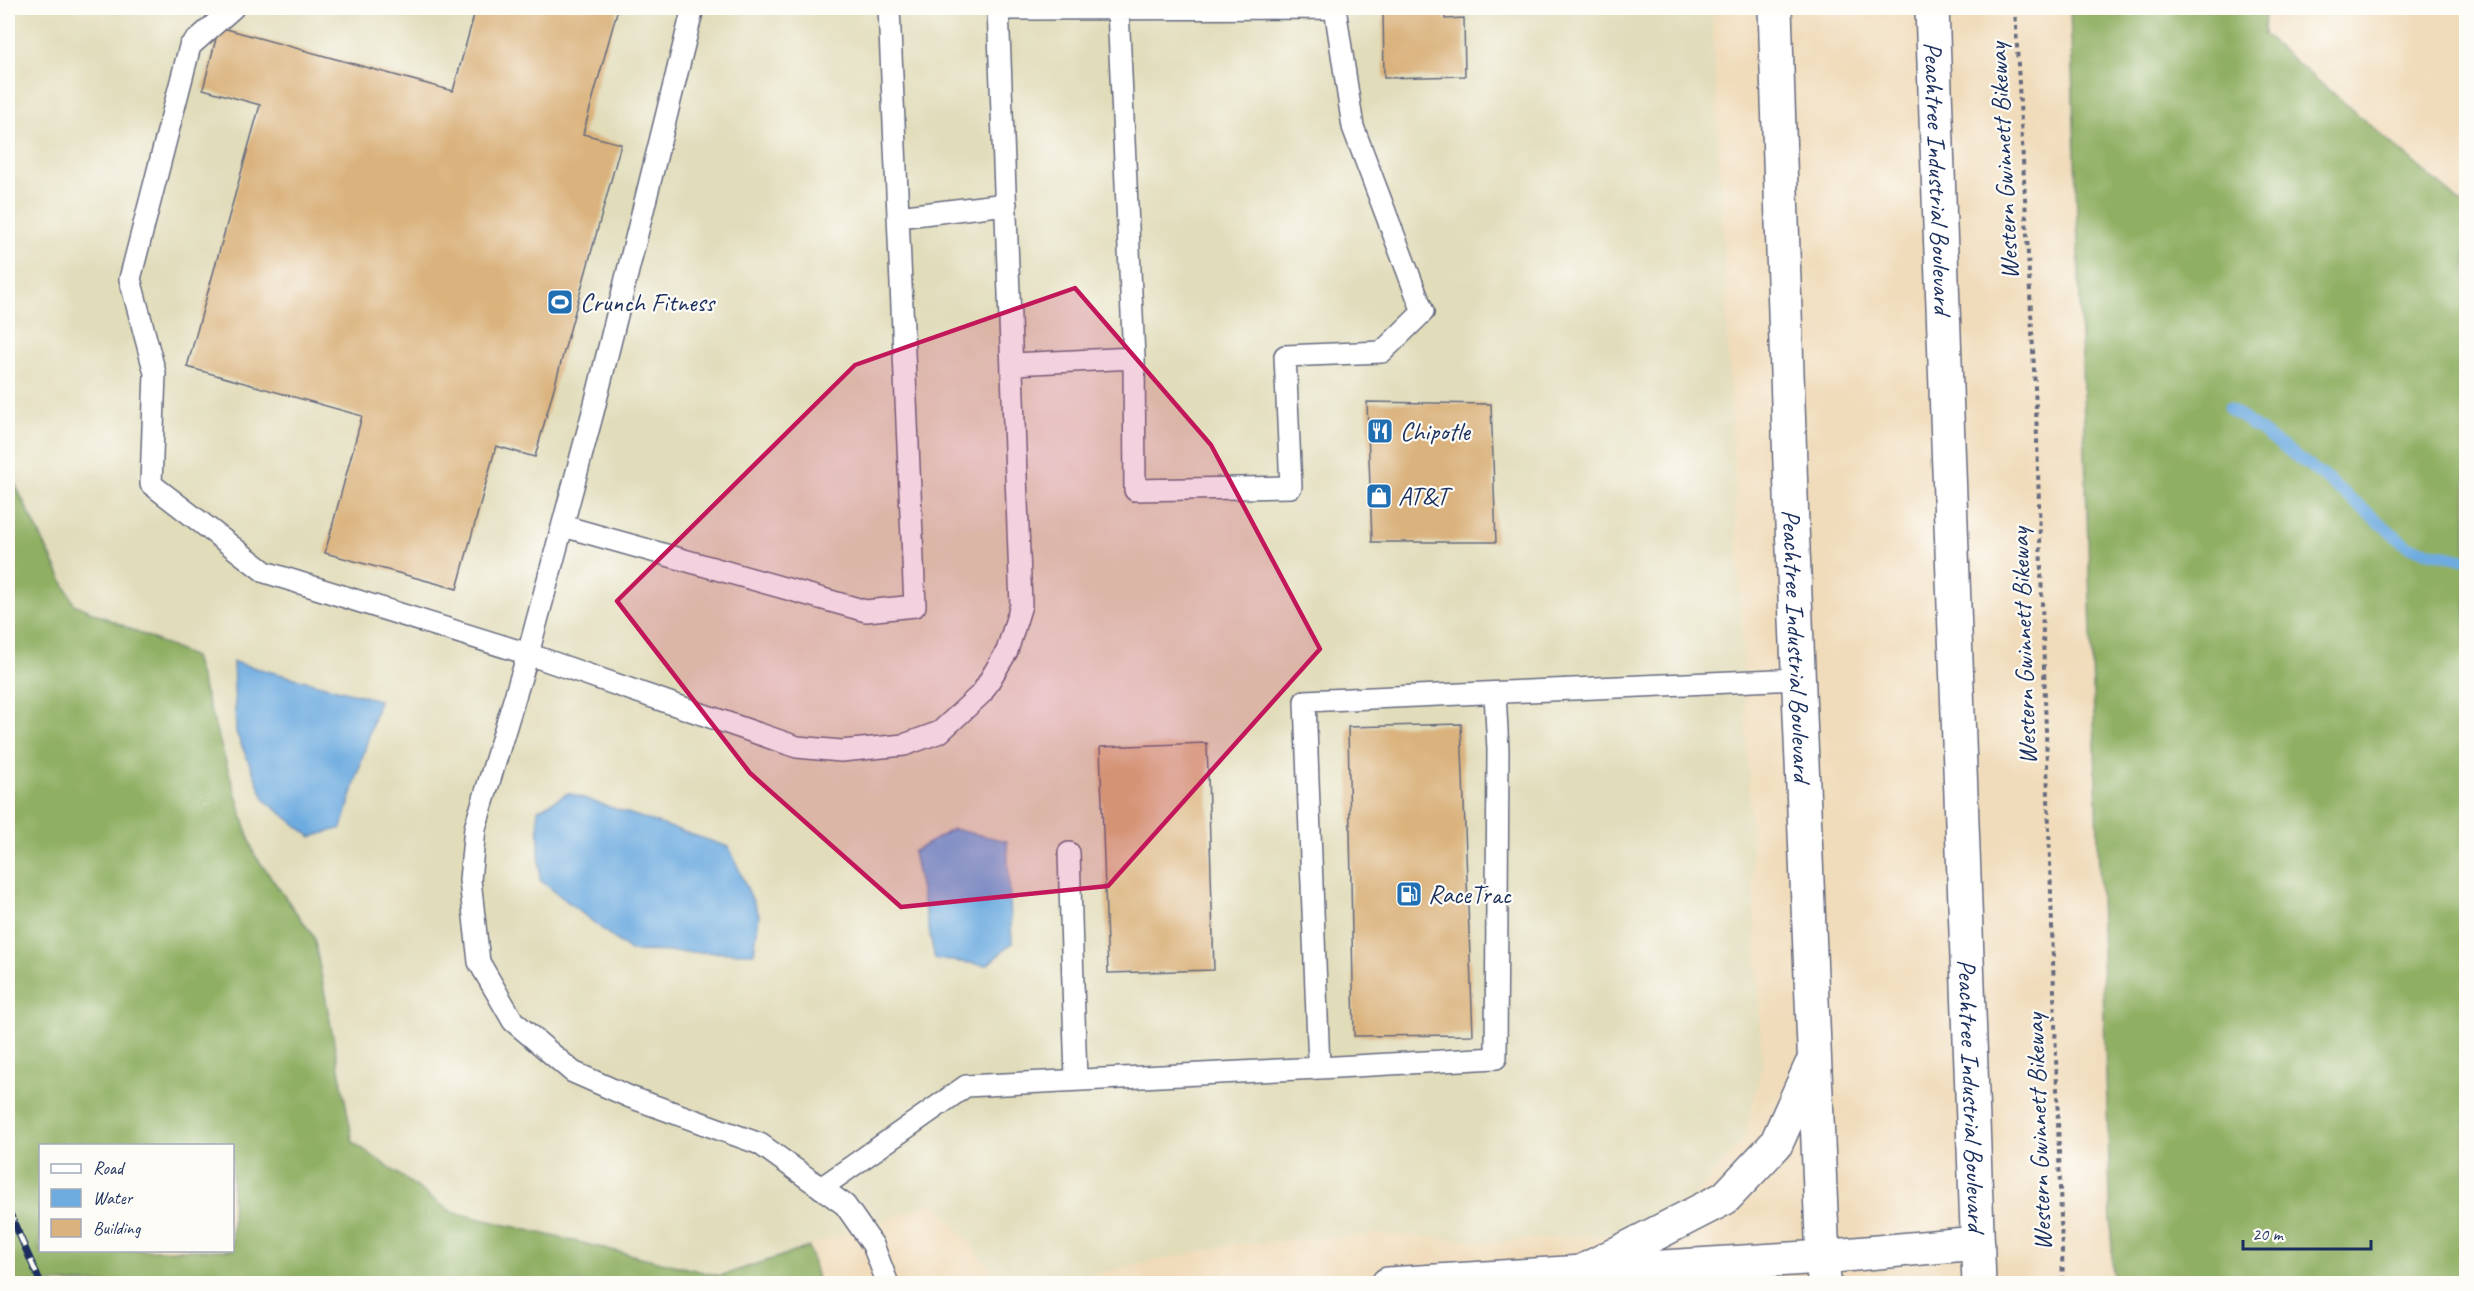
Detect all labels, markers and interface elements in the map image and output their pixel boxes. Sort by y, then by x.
street label: Western Gwinnett Bikeway [1981,40,2026,280]
street label: Peachtree Industrial Boulevard [1916,41,1959,318]
place label: Crunch Fitness [580,286,716,319]
sports icon: Crunch Fitness [545,287,575,317]
place label: Chipotle [1400,415,1471,448]
restaurant icon: Chipotle [1365,416,1395,446]
place label: AT&T [1398,480,1453,513]
shop icon: AT&T [1364,481,1394,511]
street label: Peachtree Industrial Boulevard [1775,509,1819,786]
street label: Western Gwinnett Bikeway [2003,525,2044,765]
place label: RaceTrac [1428,878,1512,911]
fuel station icon: RaceTrac [1394,879,1424,909]
street label: Peachtree Industrial Boulevard [1950,959,1993,1236]
street label: Western Gwinnett Bikeway [2018,1011,2059,1251]
legend [39,1144,234,1252]
text: Road [93,1157,126,1179]
text: Water [93,1187,134,1209]
scale bar [2243,1213,2370,1251]
text: Building [93,1217,142,1239]
text: 20 m [2252,1223,2285,1245]

